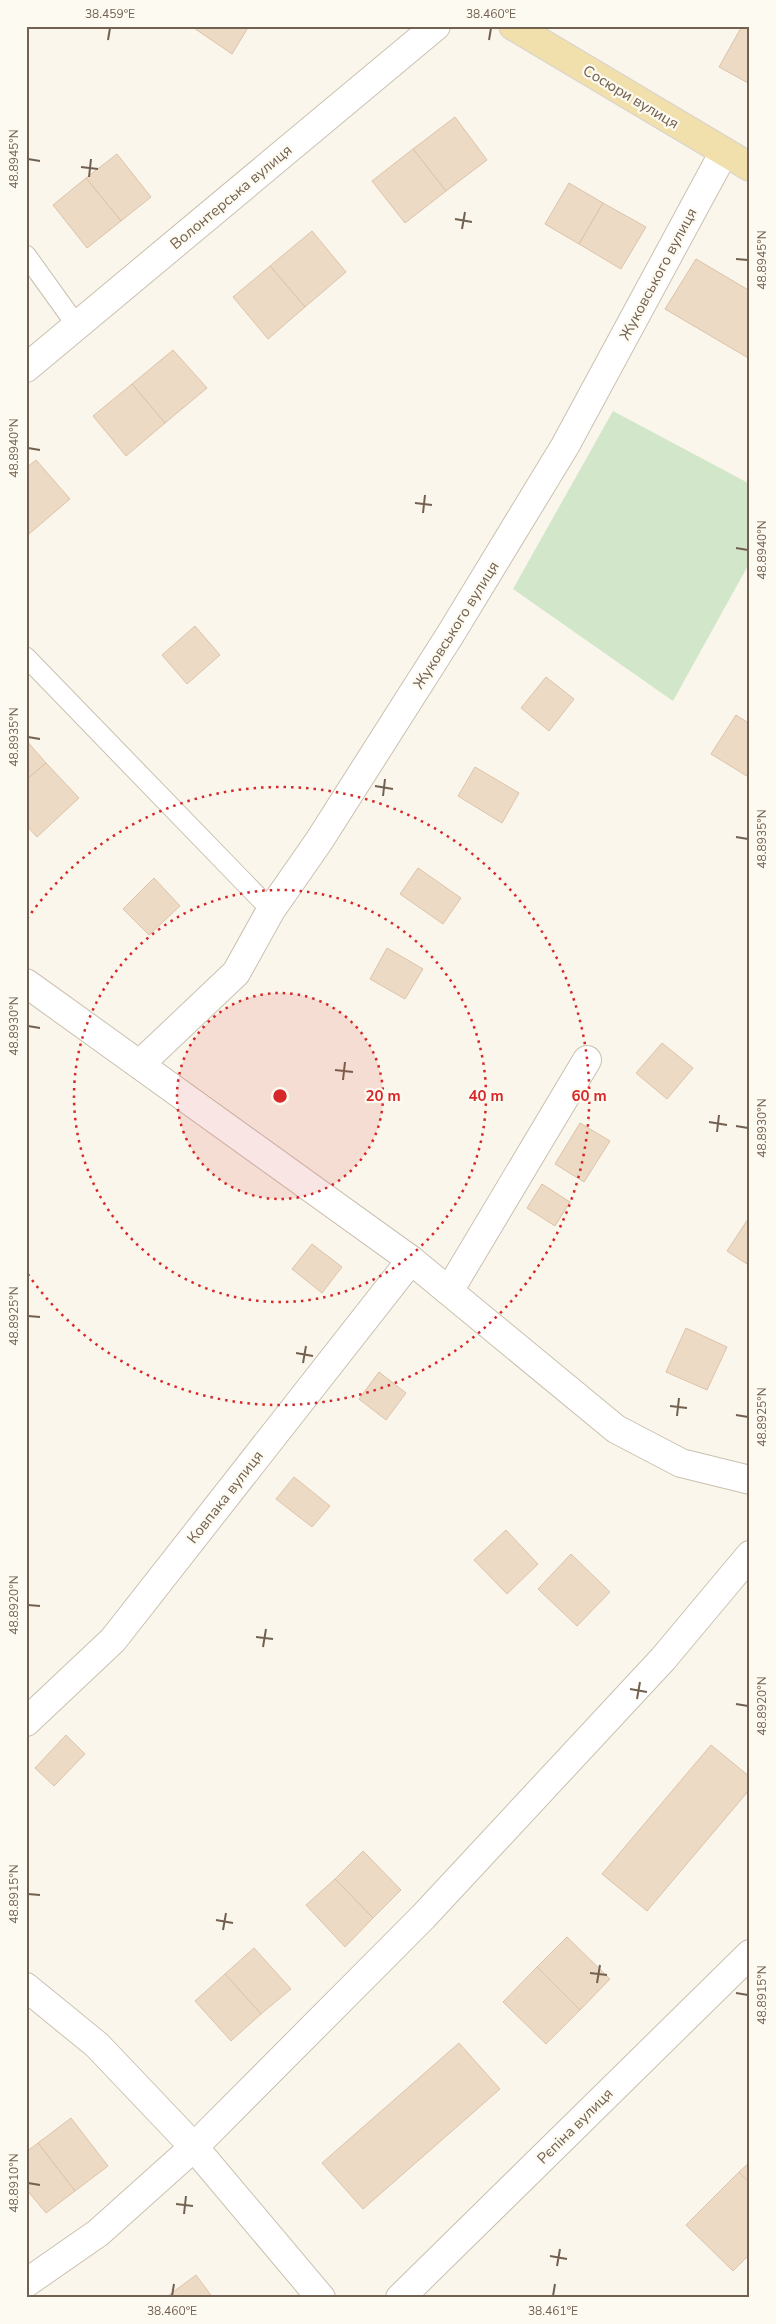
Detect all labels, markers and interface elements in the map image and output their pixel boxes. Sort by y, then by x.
text: 38.459°E [85,6,135,22]
text: 38.460°E [466,6,516,22]
street label: Сосюри вулиця [579,60,683,134]
text: 48.8945°N [6,129,22,189]
street label: Волонтерська вулиця [166,140,296,254]
street label: Жуковського вулиця [615,204,701,344]
text: 48.8945°N [754,230,770,290]
text: 48.8940°N [6,418,22,478]
text: 48.8940°N [754,520,770,580]
street label: Жуковського вулиця [409,557,503,693]
text: 48.8935°N [6,707,22,767]
text: 48.8935°N [754,809,770,869]
text: 48.8930°N [6,996,22,1056]
text: 20 m [365,1086,401,1106]
text: 40 m [468,1086,504,1106]
text: 60 m [571,1086,607,1106]
centre of rings [271,1087,289,1105]
text: 48.8930°N [754,1098,770,1158]
text: 48.8925°N [6,1286,22,1346]
text: 48.8925°N [754,1387,770,1447]
street label: Ковпака вулиця [182,1446,268,1548]
text: 48.8920°N [6,1575,22,1635]
text: 48.8920°N [754,1676,770,1736]
text: 48.8915°N [6,1864,22,1924]
text: 48.8915°N [754,1965,770,2025]
street label: Рєпіна вулиця [533,2084,617,2168]
text: 48.8910°N [6,2153,22,2213]
text: 38.460°E [147,2303,197,2319]
text: 38.461°E [528,2303,578,2319]

